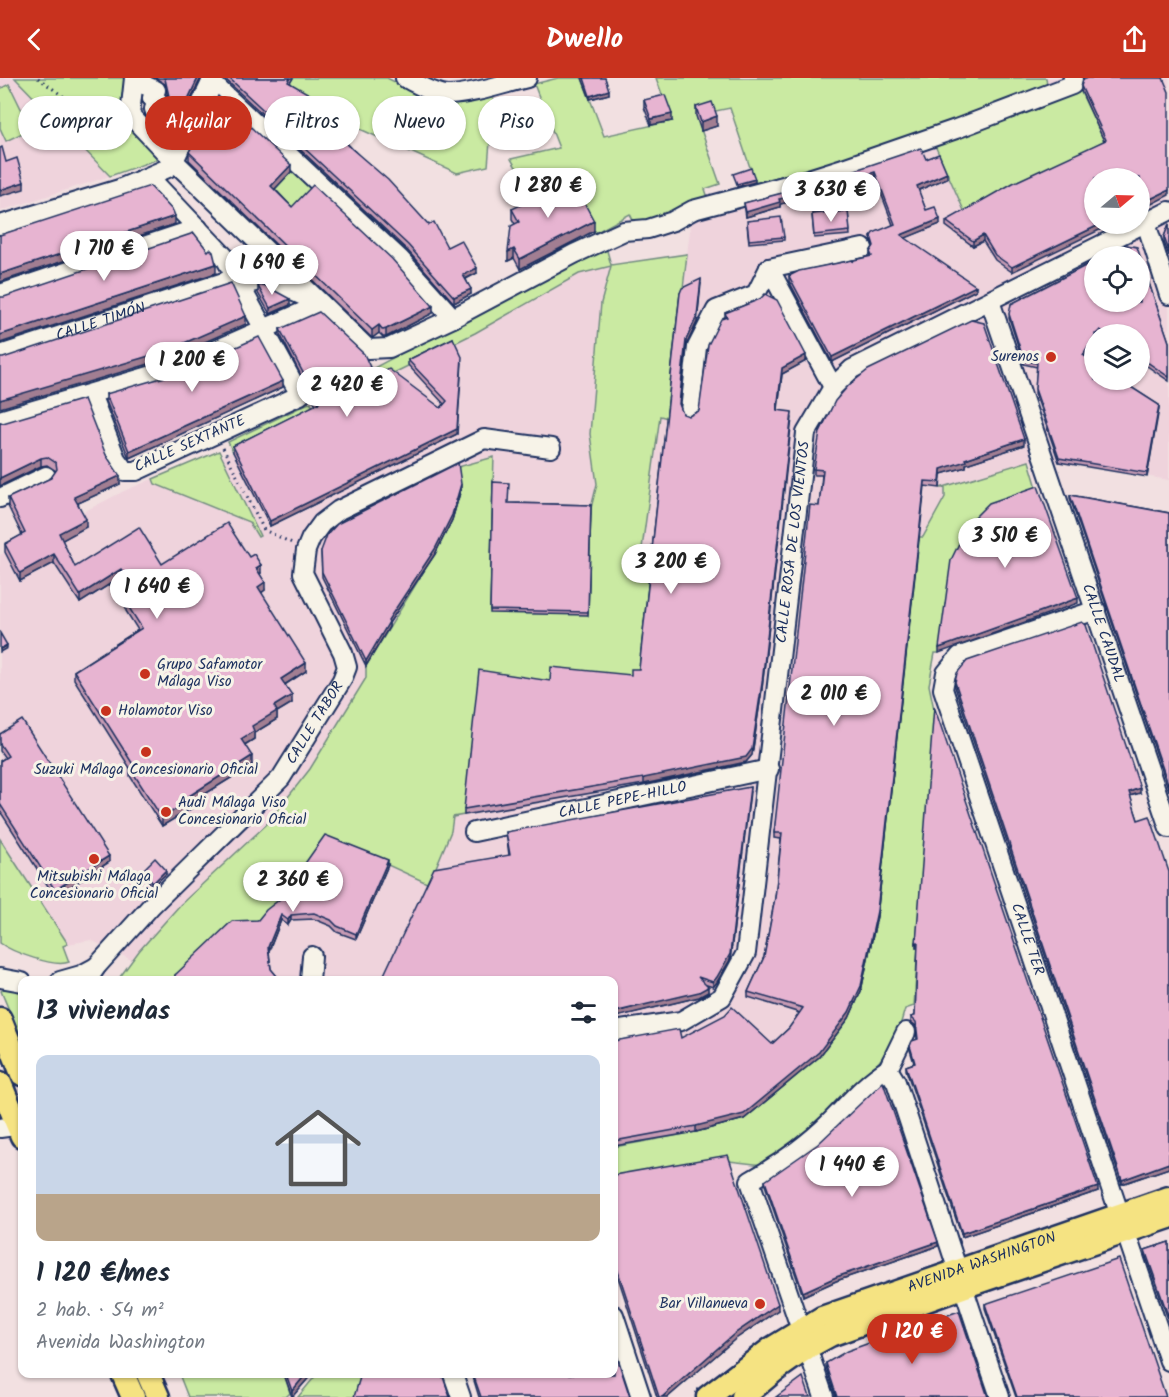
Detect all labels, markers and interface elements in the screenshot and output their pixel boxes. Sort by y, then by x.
text: Dwello [546,18,623,61]
icon: back [18,23,51,56]
icon: share [1118,23,1151,56]
chip: Comprar [18,96,133,150]
chip: Alquilar [145,96,252,150]
chip: Filtros [264,96,360,150]
chip: Nuevo [372,96,466,150]
chip: Piso [478,96,555,150]
pin: 1 280 € [493,168,603,219]
north arrow [1084,168,1150,234]
map controls [1084,168,1150,390]
text: 1 280 € [514,171,582,203]
pin: 3 630 € [776,172,886,223]
text: 3 630 € [795,175,867,207]
pin: 1 710 € [49,231,159,282]
text: 1 710 € [74,234,134,266]
pin: 1 690 € [217,245,327,296]
button: locate [1084,246,1150,312]
text: 1 690 € [239,248,305,280]
street label: CALLE TIMÓN [53,296,149,348]
button: layers [1084,324,1150,390]
pin: 1 200 € [137,342,247,393]
text: 1 200 € [159,345,225,377]
place label: Surenos [991,345,1040,369]
marker: Surenos [1044,350,1058,364]
pin: 2 420 € [292,367,402,418]
text: 2 420 € [311,370,383,402]
street label: CALLE SEXTANTE [131,408,251,479]
street label: CALLE ROSA DE LOS VIENTOS [770,440,817,644]
pin: 3 510 € [950,518,1060,569]
text: 3 510 € [972,521,1038,553]
pin: 3 200 € [616,544,726,595]
text: 3 200 € [635,547,707,579]
pin: 1 640 € [102,569,212,620]
text: 1 640 € [124,572,190,604]
street label: CALLE CAUDAL [1075,581,1131,686]
place label: Grupo Safamotor Málaga Viso [157,653,263,694]
marker: Grupo Safamotor Málaga Viso [138,667,152,681]
pin: 2 010 € [779,676,889,727]
street label: CALLE TABOR [280,677,350,769]
text: 2 010 € [801,679,867,711]
place label: Holamotor Viso [118,699,213,723]
marker: Holamotor Viso [99,704,113,718]
marker: Suzuki Málaga Concesionario Oficial [139,745,153,759]
place label: Suzuki Málaga Concesionario Oficial [34,758,258,782]
street label: CALLE PEPE-HILLO [556,775,689,826]
place label: Audi Málaga Viso Concesionario Oficial [178,791,307,832]
marker: Audi Málaga Viso Concesionario Oficial [159,805,173,819]
marker: Mitsubishi Málaga Concesionario Oficial [87,852,101,866]
pin: 2 360 € [238,862,348,913]
place label: Mitsubishi Málaga Concesionario Oficial [30,865,159,906]
text: 2 360 € [257,865,329,897]
street label: CALLE TER [1004,900,1051,979]
text: 13 viviendas [36,991,170,1033]
icon: filters [567,996,600,1029]
icon: home [264,1094,372,1202]
pin: 1 440 € [797,1147,907,1198]
text: 1 440 € [819,1150,885,1182]
street label: AVENIDA WASHINGTON [904,1226,1059,1300]
text: 1 120 €/mes [36,1253,170,1295]
place label: Bar Villanueva [659,1292,748,1316]
text: 2 hab. · 54 m² [36,1295,164,1327]
marker: Bar Villanueva [753,1297,767,1311]
pin: 1 120 € [857,1314,967,1365]
text: 1 120 € [881,1317,943,1349]
text: Avenida Washington [36,1327,205,1359]

